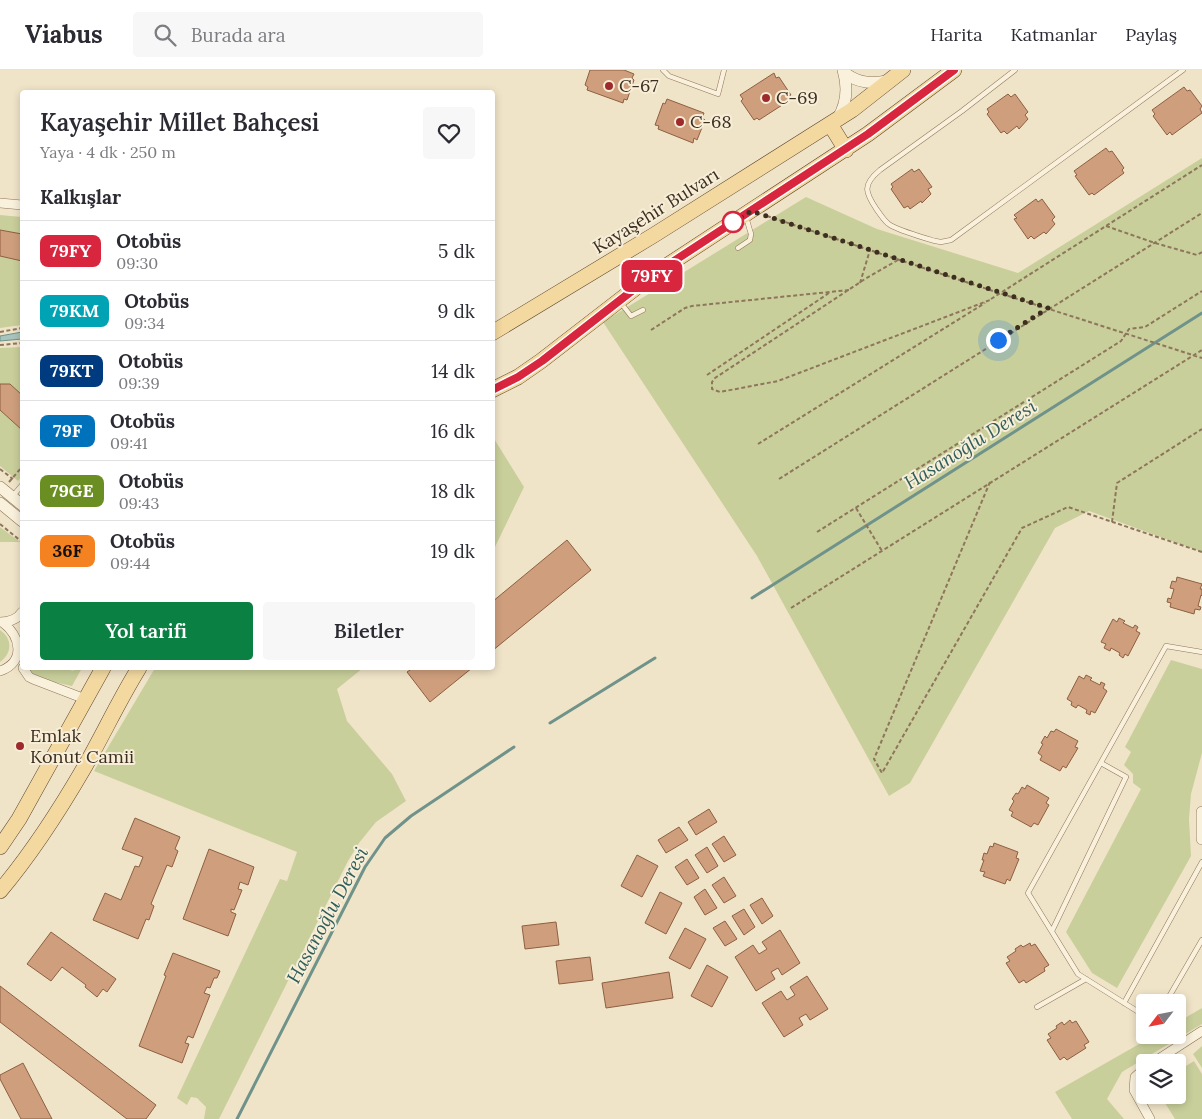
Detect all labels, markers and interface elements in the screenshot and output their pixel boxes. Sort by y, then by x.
search box [133,12,483,57]
text: Viabus [25,19,103,50]
icon: search [151,21,179,49]
text: Burada ara [191,23,285,47]
text: Harita [930,23,982,46]
text: Katmanlar [1010,23,1097,46]
text: Paylaş [1125,23,1177,46]
place label: C-67 [619,74,659,97]
marker: C-67 [603,80,615,92]
place label: C-69 [776,86,818,109]
marker: C-69 [760,92,772,104]
text: Kayaşehir Millet Bahçesi [40,107,319,138]
button: heart [423,107,475,159]
place label: C-68 [690,110,732,133]
marker: C-68 [674,116,686,128]
text: Yaya · 4 dk · 250 m [40,142,176,162]
street label: Kayaşehir Bulvarı [588,163,723,259]
text: Kalkışlar [40,185,121,209]
unlabelled marker [722,211,744,233]
text: Otobüs [116,229,181,253]
text: 79FY [50,239,91,262]
text: 5 dk [438,239,475,263]
text: 09:30 [116,253,158,273]
line badge: 79FY [617,260,687,292]
text: 79FY [631,264,673,287]
text: Otobüs [124,289,189,313]
text: 79KM [50,299,99,322]
text: 9 dk [437,299,475,323]
text: 09:34 [124,313,165,333]
your location [986,328,1011,353]
text: Otobüs [118,349,183,373]
text: 79KT [50,359,93,382]
text: 14 dk [431,359,475,383]
text: 09:39 [118,373,160,393]
water label: Hasanoğlu Deresi [899,394,1041,494]
text: Otobüs [110,409,175,433]
text: 79F [53,419,82,442]
text: 16 dk [431,419,475,443]
text: 09:41 [110,433,148,453]
text: Otobüs [119,469,184,493]
text: 79GE [50,479,94,502]
text: 18 dk [431,479,475,503]
text: 09:43 [119,493,159,513]
text: Otobüs [110,529,175,553]
text: 36F [52,539,83,562]
text: 19 dk [431,539,475,563]
text: 09:44 [110,553,151,573]
button: Yol tarifi [40,602,253,660]
button: Biletler [263,602,475,660]
place label: Emlak Konut Camii [30,724,134,768]
marker: Emlak Konut Camii [14,740,26,752]
water label: Hasanoğlu Deresi [281,843,373,987]
north arrow [1136,994,1186,1044]
map controls [1136,994,1186,1104]
button: layers [1136,1054,1186,1104]

